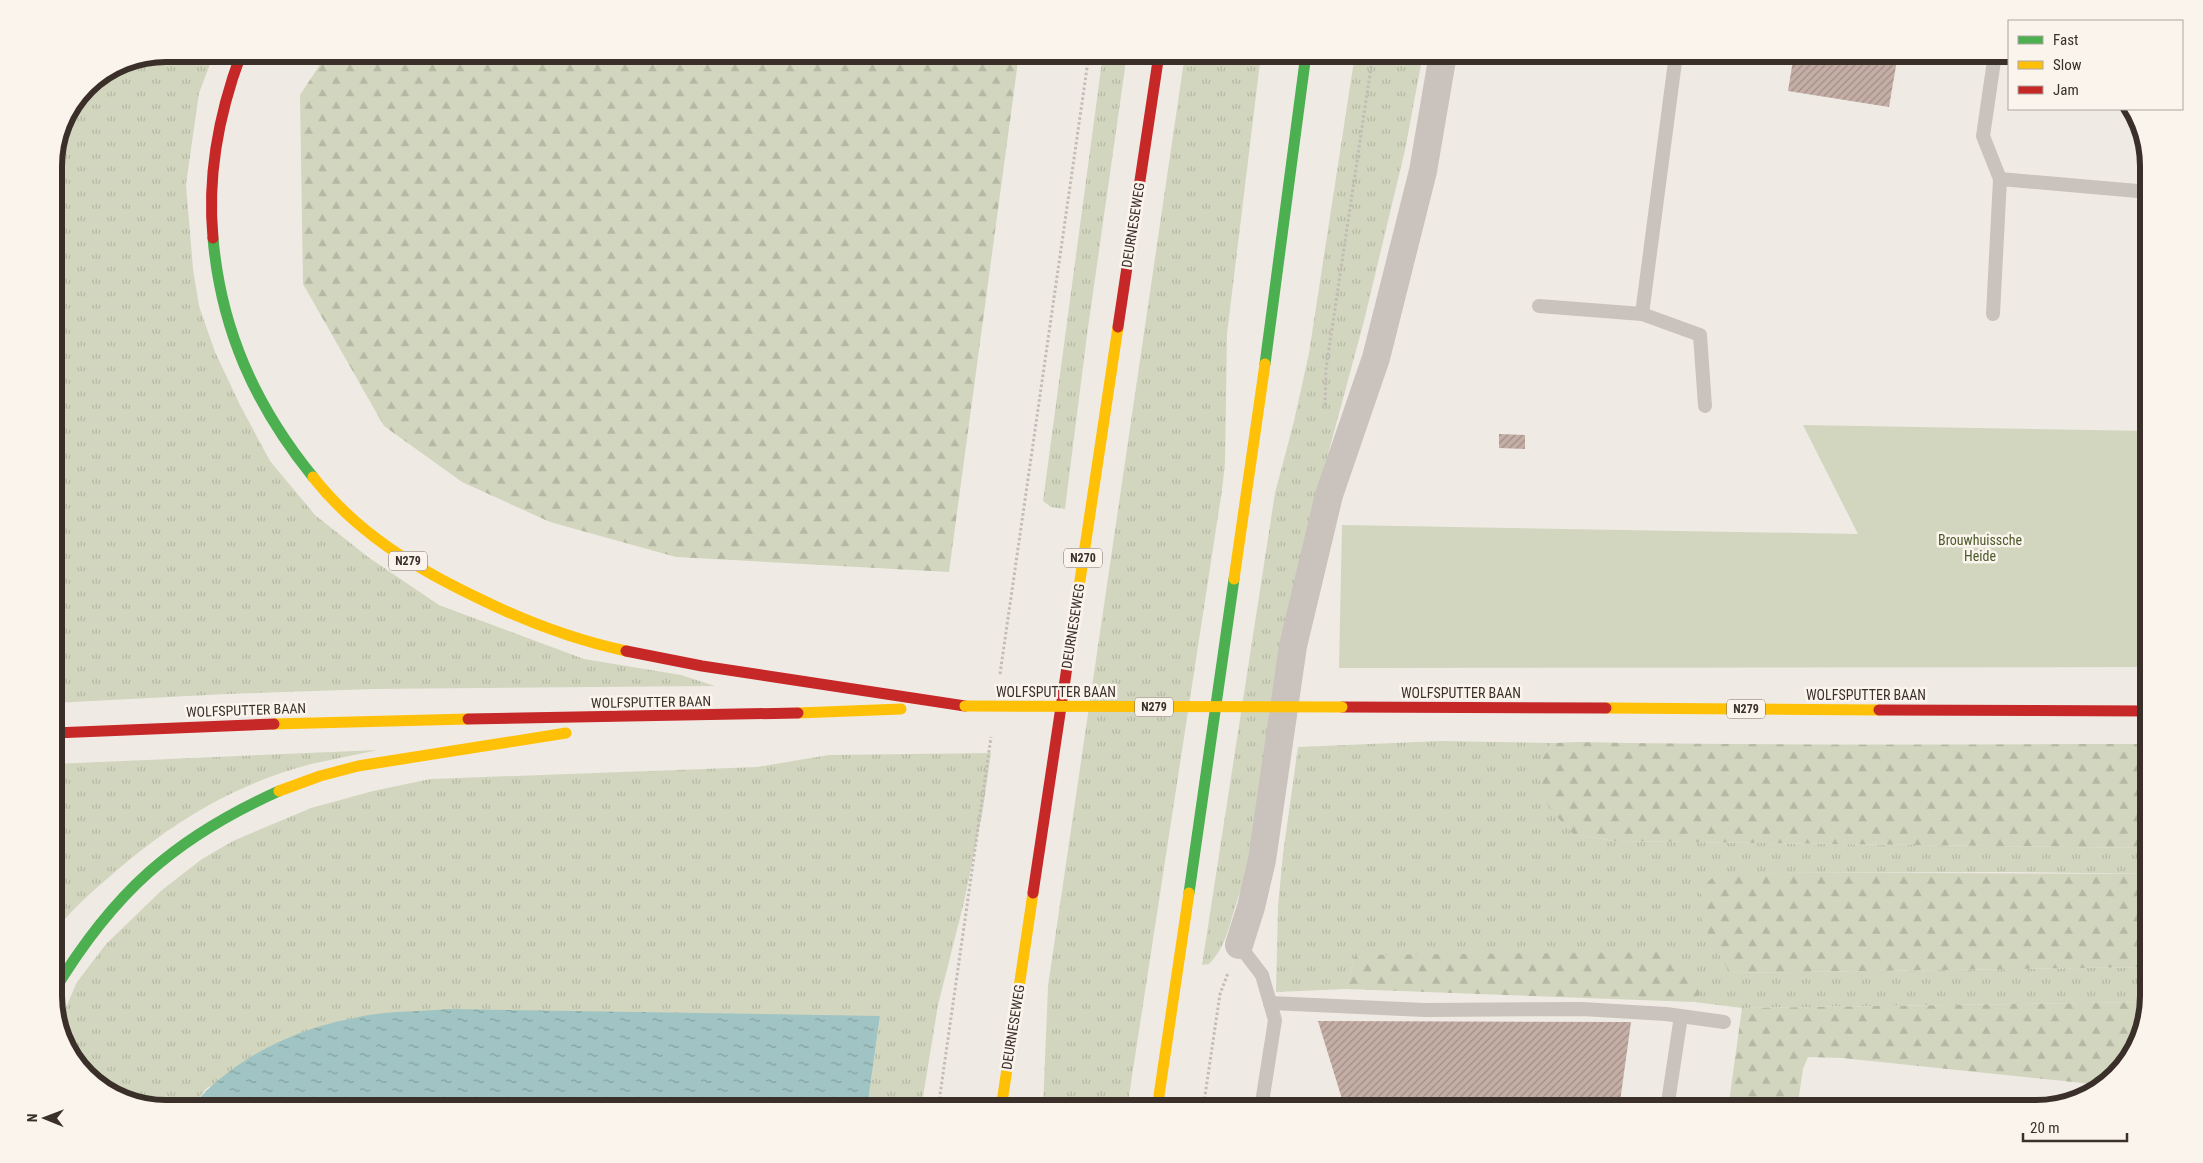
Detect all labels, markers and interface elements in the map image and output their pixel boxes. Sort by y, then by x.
legend [2008,20,2183,110]
text: Fast [2053,31,2078,49]
text: Slow [2053,56,2082,74]
text: Jam [2053,81,2079,99]
street label: DEURNESEWEG [1118,181,1148,269]
park label: Brouwhuissche Heide [1938,532,2022,564]
road number: N270 [1064,548,1102,568]
road number: N279 [389,552,427,570]
street label: DEURNESEWEG [1058,582,1088,670]
street label: WOLFSPUTTER BAAN [996,684,1116,700]
street label: WOLFSPUTTER BAAN [1401,685,1521,701]
street label: WOLFSPUTTER BAAN [1806,687,1926,703]
street label: WOLFSPUTTER BAAN [591,693,711,711]
road number: N279 [1135,698,1173,716]
street label: WOLFSPUTTER BAAN [186,700,306,720]
road number: N279 [1727,700,1765,719]
street label: DEURNESEWEG [998,983,1028,1071]
north arrow [20,1093,70,1143]
scale bar [2023,1110,2127,1142]
text: N [24,1113,40,1122]
text: 20 m [2030,1119,2060,1137]

